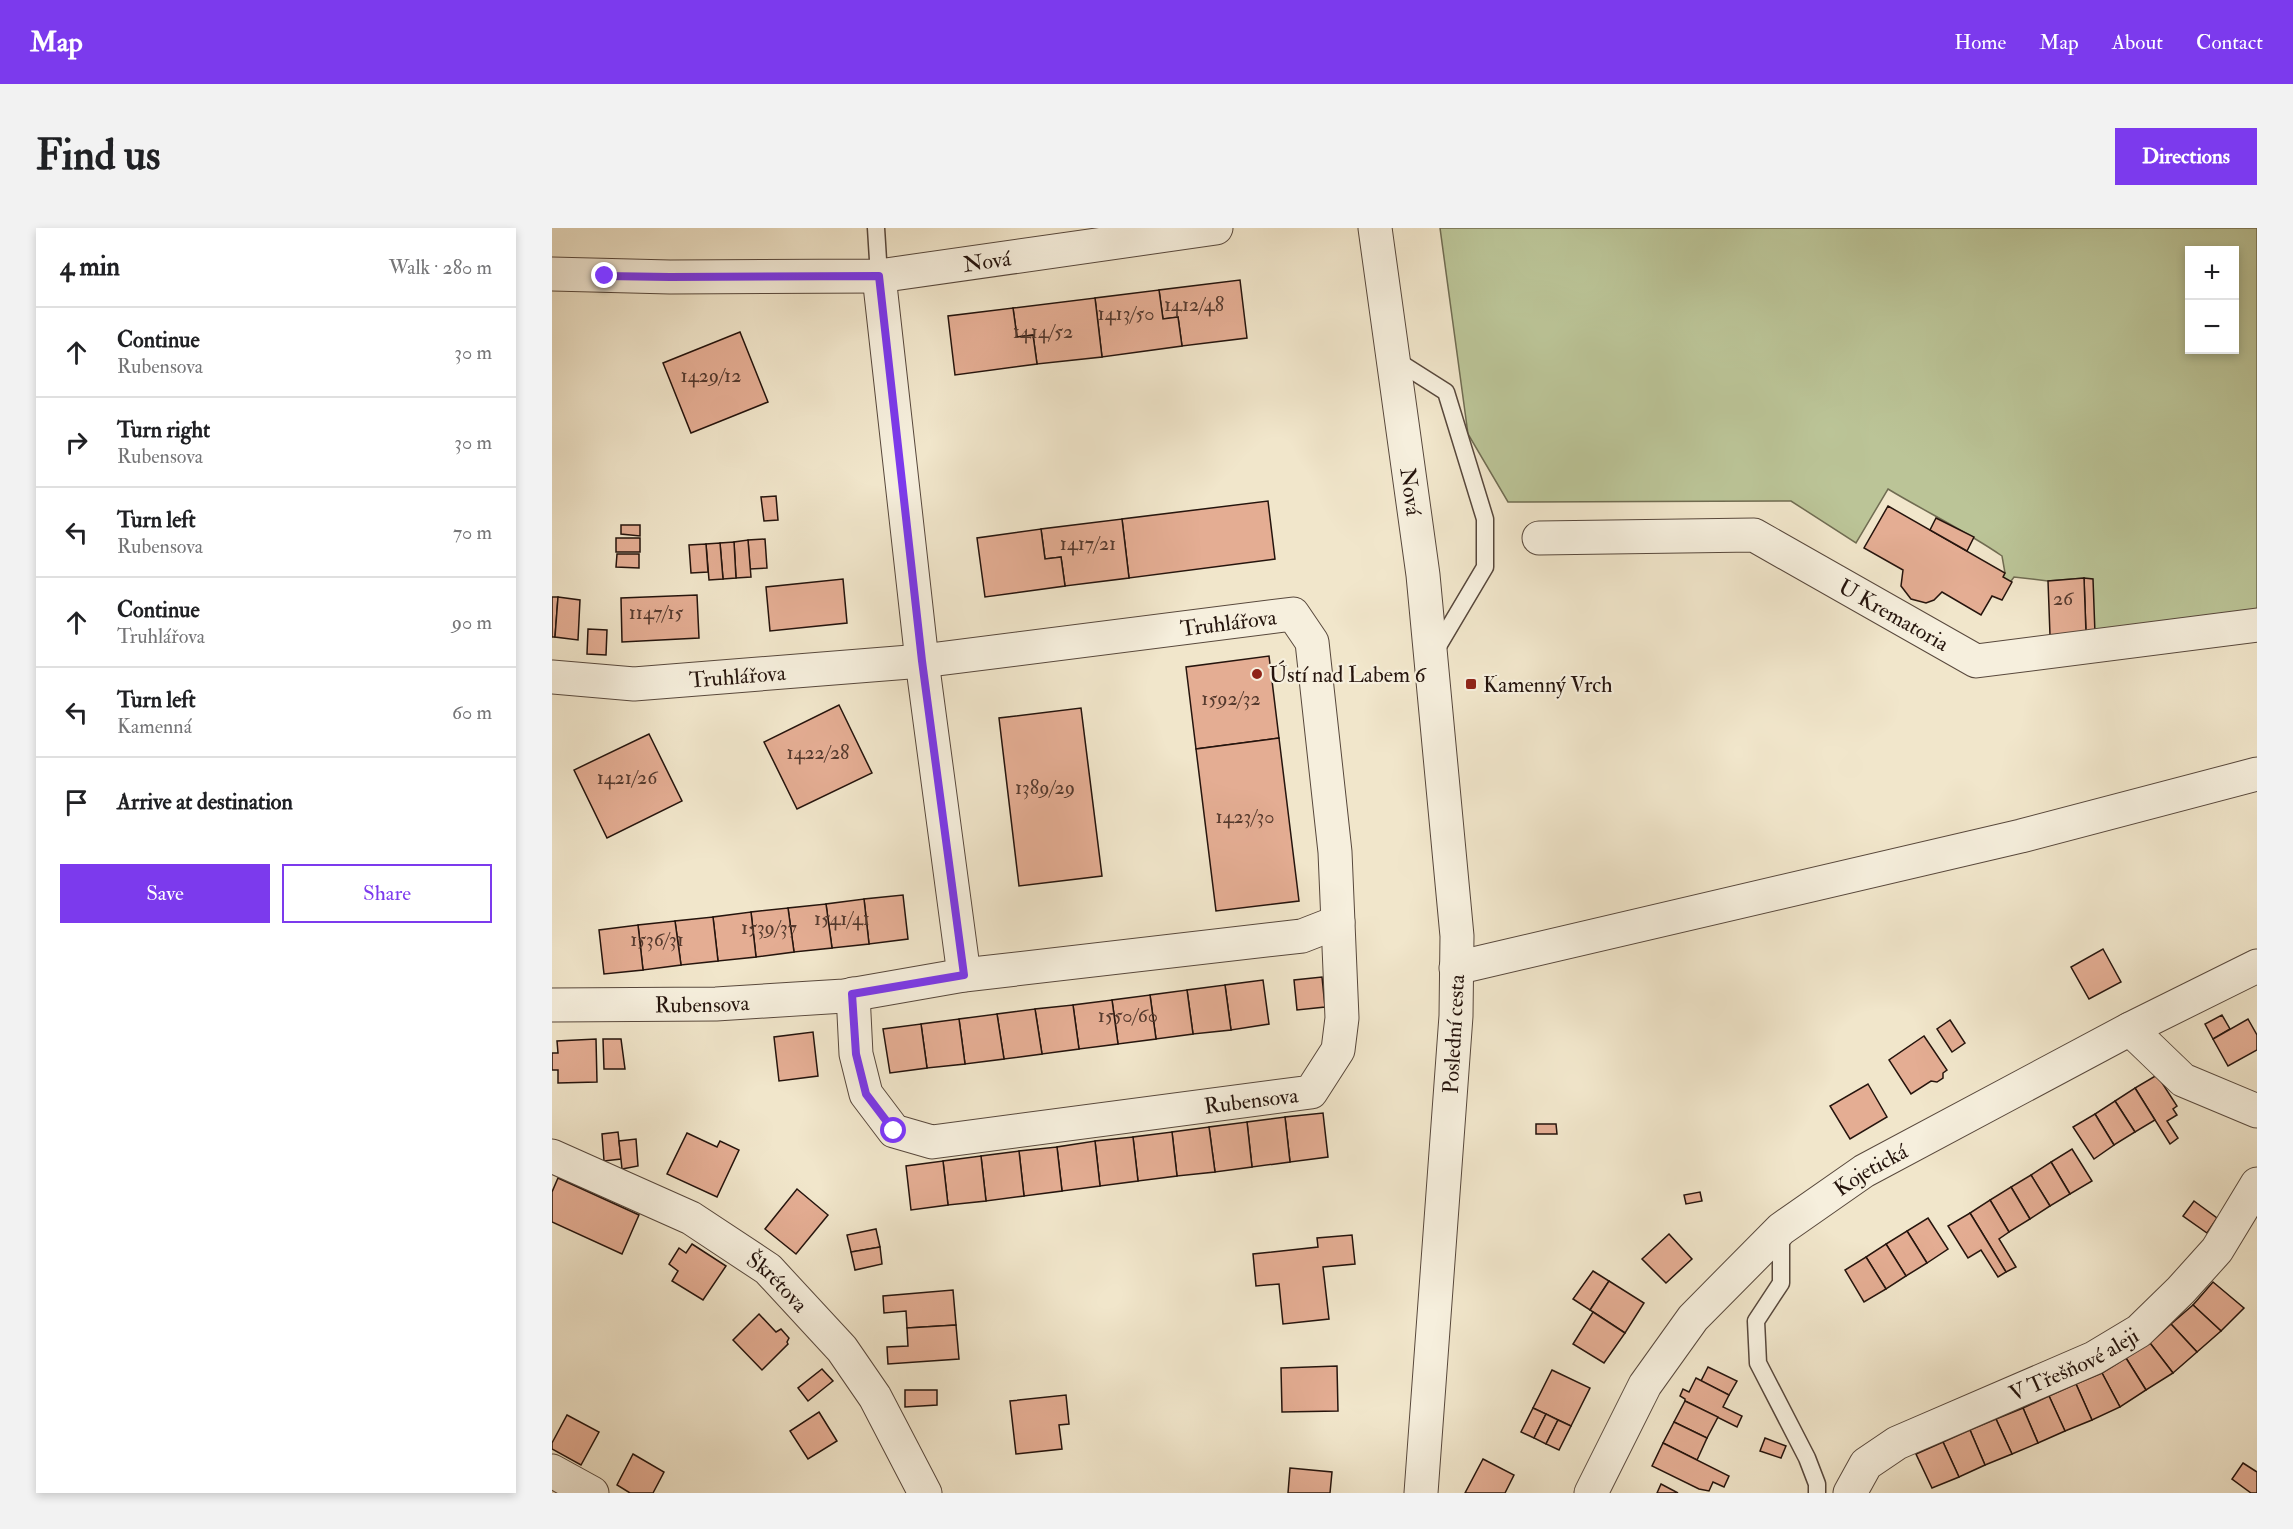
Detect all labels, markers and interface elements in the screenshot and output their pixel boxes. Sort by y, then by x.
text: Map [30,25,83,60]
text: Home [1954,29,2006,56]
text: Map [2039,29,2079,56]
text: About [2112,29,2163,56]
text: Contact [2196,29,2263,56]
button: Directions [2115,128,2257,185]
text: Find us [36,130,160,182]
street label: Nová [961,244,1014,279]
map controls [2185,246,2239,354]
button: + [2185,246,2239,300]
text: 4 min [60,251,120,283]
text: Walk · 280 m [389,255,492,280]
route end [591,262,617,288]
house number: 1412/48 [1164,292,1224,317]
button: − [2185,300,2239,354]
house number: 1413/50 [1098,301,1154,326]
house number: 1414/52 [1013,319,1073,344]
text: Continue [117,326,200,354]
icon: ahead [60,336,93,369]
text: 30 m [454,340,492,365]
text: Rubensova [117,354,203,379]
house number: 1429/12 [681,363,741,388]
text: Turn right [117,416,210,444]
icon: right [60,426,93,459]
text: 30 m [454,430,492,455]
text: Rubensova [117,444,203,469]
street label: Nová [1393,466,1428,518]
text: Turn left [117,506,196,534]
icon: left [60,516,93,549]
text: 70 m [453,520,492,545]
house number: 1417/21 [1060,531,1116,556]
text: Rubensova [117,534,203,559]
street label: U Krematoria [1833,573,1955,658]
house number: 26 [2053,586,2074,611]
text: Continue [117,596,200,624]
house number: 1147/15 [629,600,684,625]
street label: Truhlářova [1179,603,1279,643]
icon: ahead [60,606,93,639]
text: 90 m [452,610,492,635]
text: Truhlářova [117,624,205,649]
street label: Truhlářova [688,659,788,695]
place label: Ústí nad Labem 6 [1269,660,1428,689]
marker: Ústí nad Labem 6 [1250,667,1264,681]
place label: Kamenný Vrch [1483,671,1613,699]
marker: Kamenný Vrch [1464,677,1478,691]
text: Turn left [117,686,196,714]
house number: 1592/32 [1201,686,1261,711]
icon: left [60,696,93,729]
text: 60 m [452,700,492,725]
text: Kamenná [117,714,192,739]
house number: 1422/28 [787,740,849,765]
house number: 1421/26 [597,765,658,790]
house number: 1389/29 [1015,775,1075,800]
icon: arrive [60,786,93,819]
text: Arrive at destination [117,788,293,816]
house number: 1423/30 [1216,804,1274,829]
button: Save [60,864,270,923]
button: Share [282,864,492,923]
house number: 1541/41 [814,906,870,931]
house number: 1539/37 [741,915,797,940]
house number: 1536/31 [630,927,684,952]
street label: Poslední cesta [1437,973,1471,1094]
street label: Rubensova [655,989,751,1019]
house number: 1550/60 [1098,1003,1158,1028]
street label: Rubensova [1202,1081,1301,1121]
route start [880,1117,906,1143]
street label: Kojetická [1829,1137,1913,1203]
street label: Škrétova [741,1245,814,1319]
street label: V Třešňové aleji [2005,1321,2144,1408]

